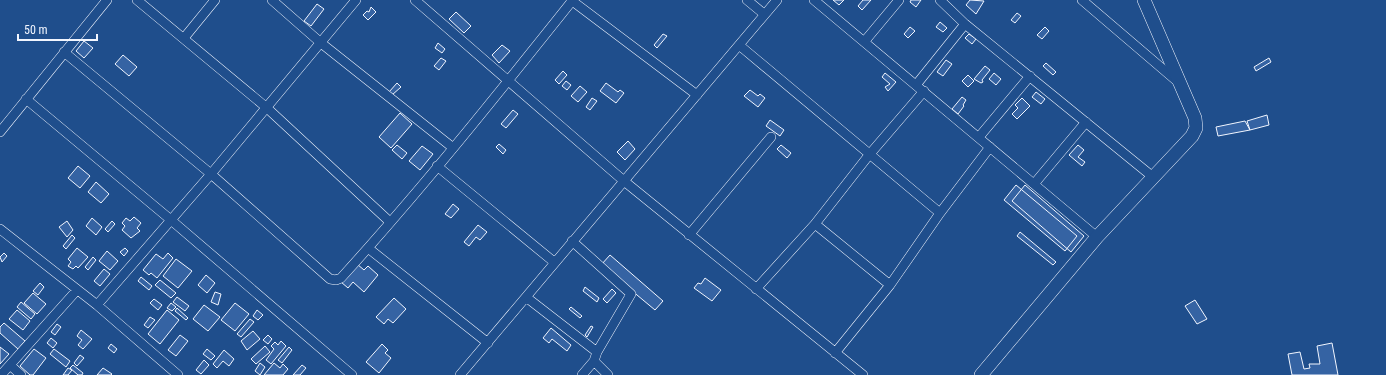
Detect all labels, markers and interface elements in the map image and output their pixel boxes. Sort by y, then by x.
scale bar [18,16,97,42]
text: 50 m [24,23,48,37]

